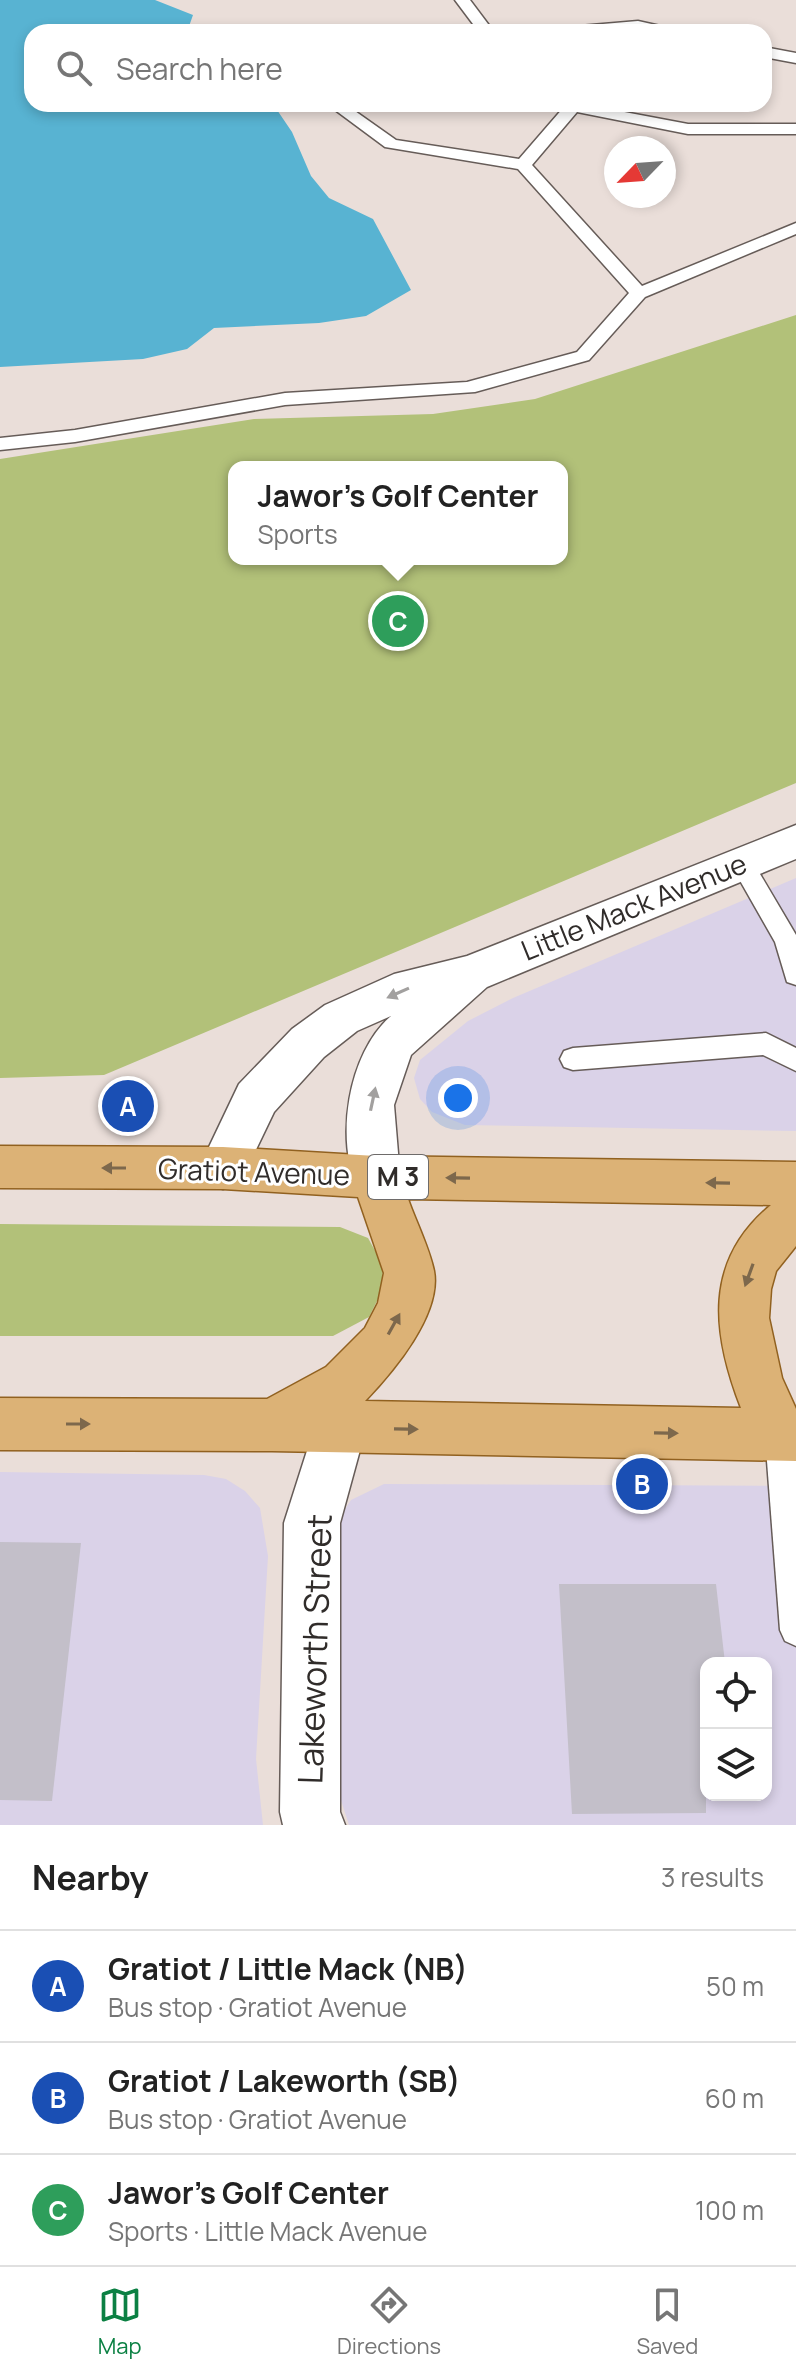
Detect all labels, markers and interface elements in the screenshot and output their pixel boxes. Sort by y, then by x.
search box [24,24,772,112]
icon: search [52,46,96,90]
text: Search here [116,48,283,89]
north arrow [604,136,676,208]
popup [228,461,568,565]
text: Jawor's Golf Center [257,475,539,516]
text: Sports [257,516,338,552]
pin: C [372,591,424,651]
street label: Little Mack Avenue [515,843,752,969]
one-way arrow [386,986,409,1000]
pin: A [102,1076,154,1136]
your location [438,1078,478,1118]
one-way arrow [367,1087,380,1112]
street label: Gratiot Avenue [158,1149,351,1193]
road number: M 3 [368,1155,428,1199]
one-way arrow [101,1162,126,1174]
one-way arrow [445,1172,470,1184]
one-way arrow [705,1176,730,1189]
one-way arrow [742,1263,755,1287]
one-way arrow [387,1313,401,1335]
one-way arrow [66,1418,91,1430]
one-way arrow [394,1423,419,1435]
one-way arrow [654,1427,679,1439]
pin: B [616,1454,668,1514]
street label: Lakeworth Street [286,1513,342,1785]
map controls [700,1657,772,1801]
button: locate [700,1657,772,1729]
button: layers [700,1729,772,1801]
text: Nearby [32,1854,148,1900]
text: 3 results [661,1859,764,1895]
text: Gratiot / Little Mack (NB) [108,1948,468,1989]
text: A [49,1968,67,2004]
text: 50 m [706,1968,764,2004]
text: Bus stop · Gratiot Avenue [108,1989,407,2025]
text: Gratiot / Lakeworth (SB) [108,2060,461,2101]
text: B [50,2080,66,2116]
text: 60 m [705,2080,764,2116]
text: Bus stop · Gratiot Avenue [108,2101,407,2137]
text: Jawor's Golf Center [108,2172,389,2213]
text: C [48,2192,68,2228]
text: 100 m [695,2192,764,2228]
text: Sports · Little Mack Avenue [108,2213,427,2249]
tab: Map [98,2283,142,2361]
tab: Directions [337,2283,441,2361]
tab: Saved [636,2283,698,2361]

